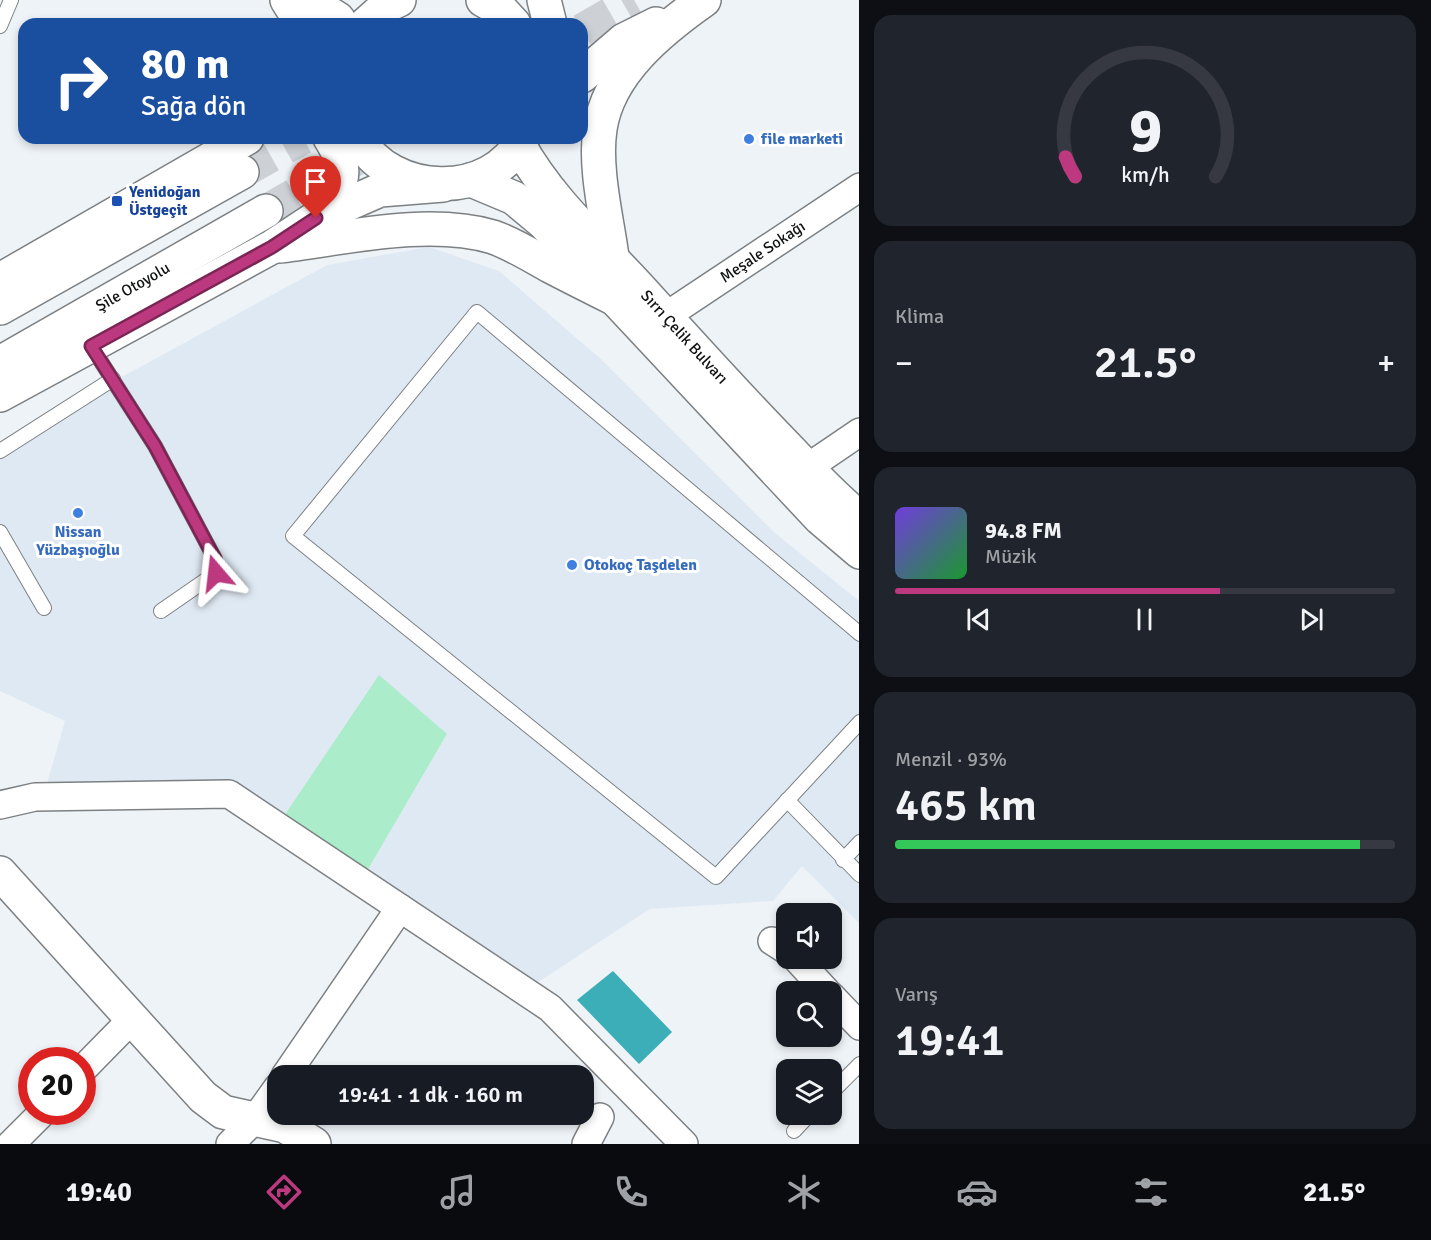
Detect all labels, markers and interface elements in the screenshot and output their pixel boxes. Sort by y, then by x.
text: 80 m [141,39,230,90]
icon: right [42,42,120,120]
text: Sağa dön [141,90,247,123]
text: 9 [1128,93,1162,170]
place label: file marketi [760,129,843,149]
marker: file marketi [742,132,756,146]
pin [290,156,341,218]
text: km/h [1121,163,1169,189]
icon: arrive [299,165,332,198]
place label: Yenidoğan Üstgeçit [128,182,201,220]
marker: Yenidoğan Üstgeçit [110,194,124,208]
street label: Meşale Sokağı [716,216,809,287]
street label: Şile Otoyolu [92,258,174,316]
street label: Sırrı Çelik Bulvarı [636,286,732,388]
text: Klima [895,304,944,329]
text: 21.5° [1094,335,1196,390]
text: − [895,343,913,384]
text: + [1377,343,1395,384]
marker: Nissan Yüzbaşıoğlu [71,506,85,520]
text: 94.8 FM [985,517,1062,544]
place label: Nissan Yüzbaşıoğlu [35,522,120,560]
position arrow [184,541,248,605]
text: Müzik [985,544,1036,569]
place label: Otokoç Taşdelen [584,555,697,575]
marker: Otokoç Taşdelen [565,558,579,572]
icon: previous [962,603,995,636]
icon: pause [1128,603,1161,636]
icon: next [1295,603,1328,636]
text: Menzil · 93% [895,747,1007,772]
text: 465 km [895,778,1037,833]
map controls [776,903,842,1125]
button: sound [776,903,842,969]
button: search [776,981,842,1047]
text: Varış [895,982,938,1007]
text: 19:41 [895,1013,1005,1068]
speed limit sign: 20 [18,1047,96,1125]
button: layers [776,1059,842,1125]
text: 19:41 · 1 dk · 160 m [338,1081,523,1108]
icon: directions [263,1171,305,1213]
icon: music [437,1171,479,1213]
icon: phone [610,1171,652,1213]
icon: climate [783,1171,825,1213]
icon: car [956,1171,998,1213]
icon: filters [1130,1171,1172,1213]
text: 19:40 [66,1176,132,1209]
text: 21.5° [1303,1176,1365,1209]

